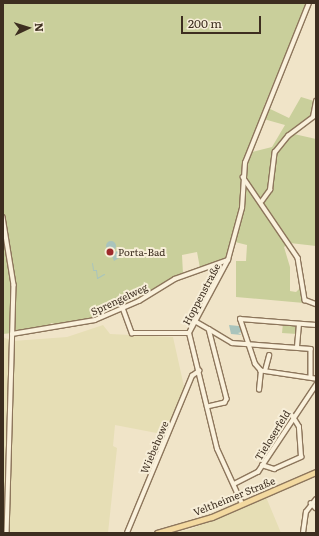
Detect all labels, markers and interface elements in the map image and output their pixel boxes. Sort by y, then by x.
north arrow [8,8,48,48]
scale bar [183,8,263,34]
text: 200 m [188,14,222,32]
text: N [32,22,48,32]
place label: Porta-Bad [118,246,165,258]
marker: Porta-Bad [105,247,115,257]
street label: Hoppenstraße [180,261,222,327]
street label: Sprengelweg [89,281,149,317]
street label: Tieloserfeld [252,408,292,462]
street label: Wiebehowe [138,419,170,475]
street label: Veltheimer Straße [191,474,277,518]

